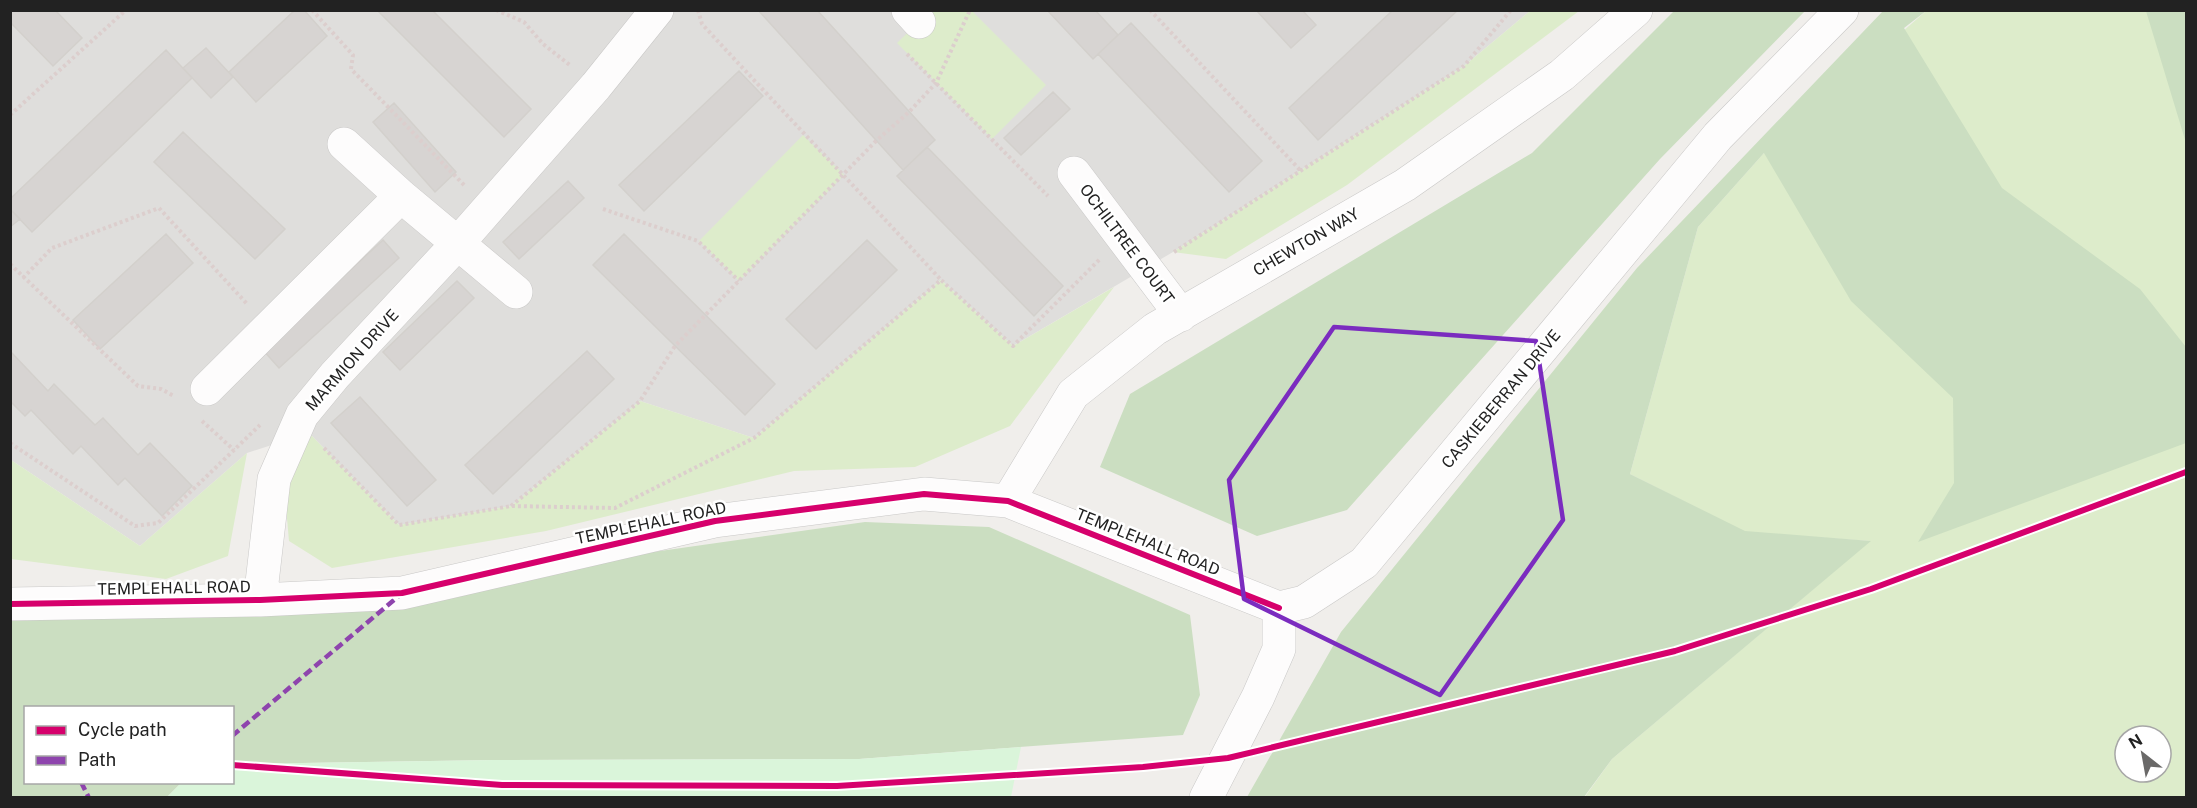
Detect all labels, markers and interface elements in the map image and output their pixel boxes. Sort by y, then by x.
street label: OCHILTREE COURT [1076,180,1179,308]
street label: CHEWTON WAY [1250,204,1363,280]
street label: MARMION DRIVE [301,305,403,415]
street label: CASKIEBERRAN DRIVE [1437,326,1565,472]
street label: TEMPLEHALL ROAD [574,498,728,548]
street label: TEMPLEHALL ROAD [1073,504,1223,580]
street label: TEMPLEHALL ROAD [97,577,251,599]
legend [24,706,234,784]
text: Cycle path [78,719,167,740]
north arrow [2113,724,2173,784]
text: N [2125,730,2146,753]
text: Path [78,749,116,770]

